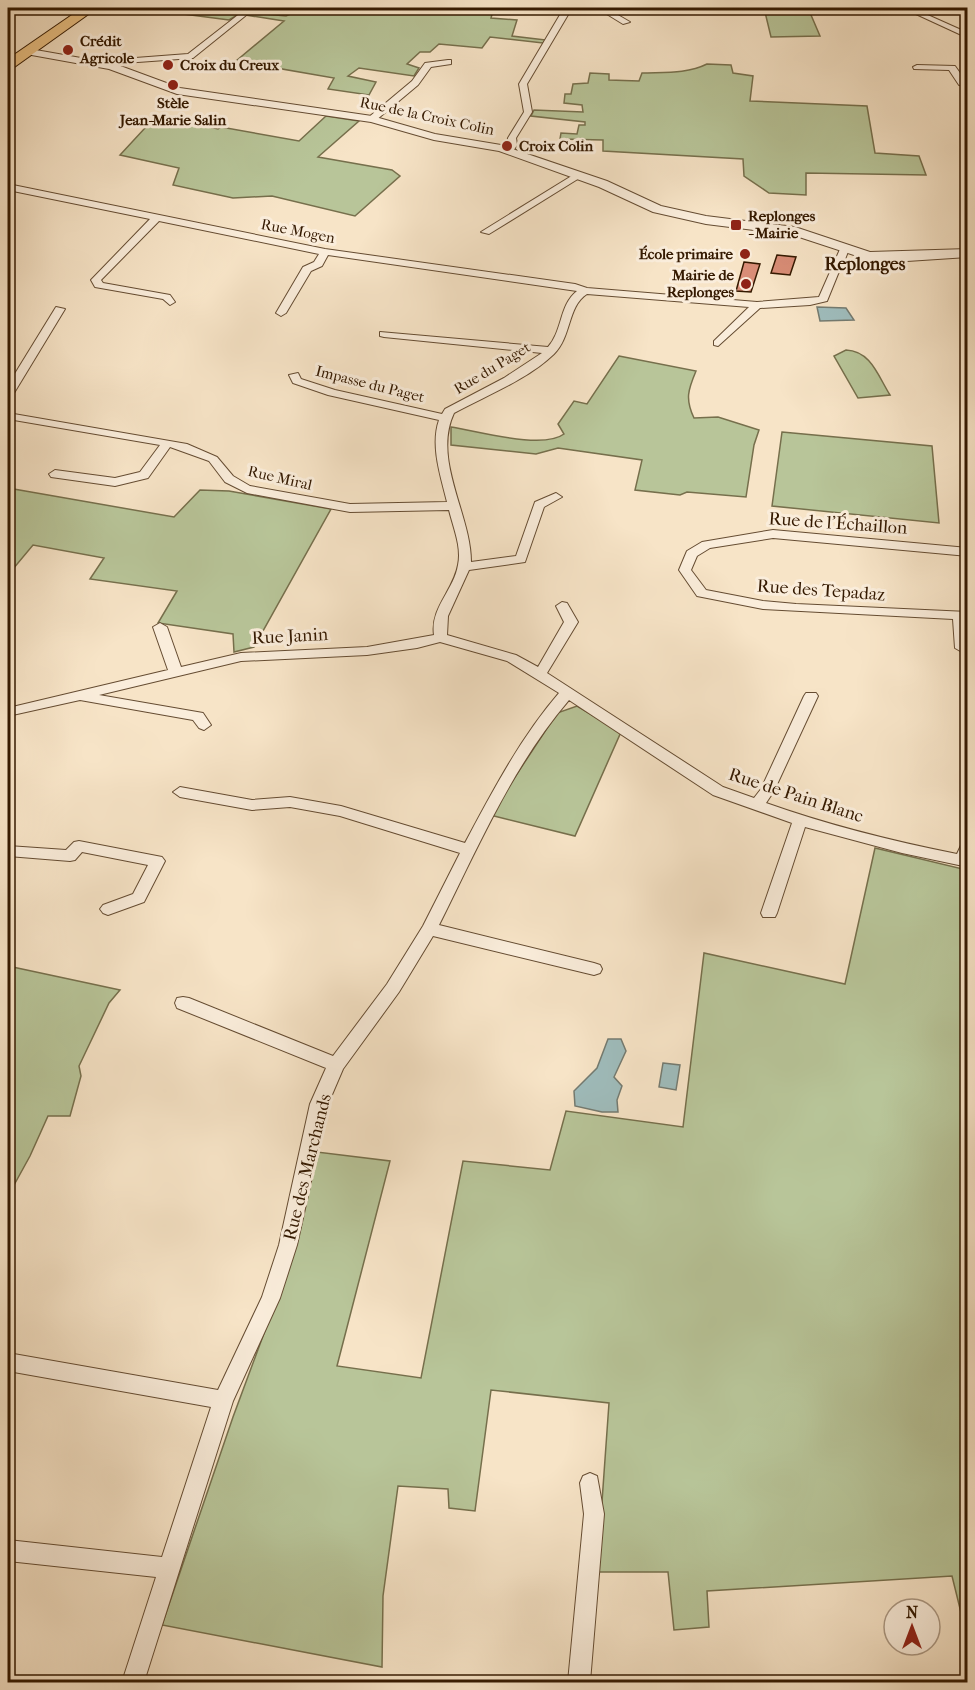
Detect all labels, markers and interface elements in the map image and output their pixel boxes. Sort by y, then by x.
place label: Crédit Agricole [79,32,135,67]
marker: Crédit Agricole [61,43,75,57]
place label: Croix du Creux [180,56,279,74]
marker: Croix du Creux [161,58,175,72]
marker: Stèle Jean-Marie Salin [166,78,180,92]
street label: Rue de la Croix Colin [358,93,496,139]
place label: Stèle Jean-Marie Salin [118,94,226,129]
place label: Croix Colin [519,137,593,155]
marker: Croix Colin [500,139,514,153]
place label: Replonges - Mairie [748,207,816,242]
street label: Rue Mogen [259,215,337,247]
marker: Replonges - Mairie [729,218,743,232]
place label: École primaire [639,245,734,263]
marker: École primaire [738,247,752,261]
district label: Replonges [825,254,906,275]
place label: Mairie de Replonges [667,266,735,301]
marker: Mairie de Replonges [739,277,753,291]
street label: Rue du Paget [450,338,534,398]
street label: Impasse du Paget [314,362,427,406]
street label: Rue Miral [246,462,314,494]
street label: Rue de l'Échaillon [768,507,909,539]
street label: Rue des Tepadaz [756,576,886,605]
street label: Rue Janin [251,624,329,649]
street label: Rue de Pain Blanc [726,764,866,827]
street label: Rue des Marchands [279,1091,336,1243]
north arrow [882,1597,942,1657]
text: N [906,1603,919,1622]

